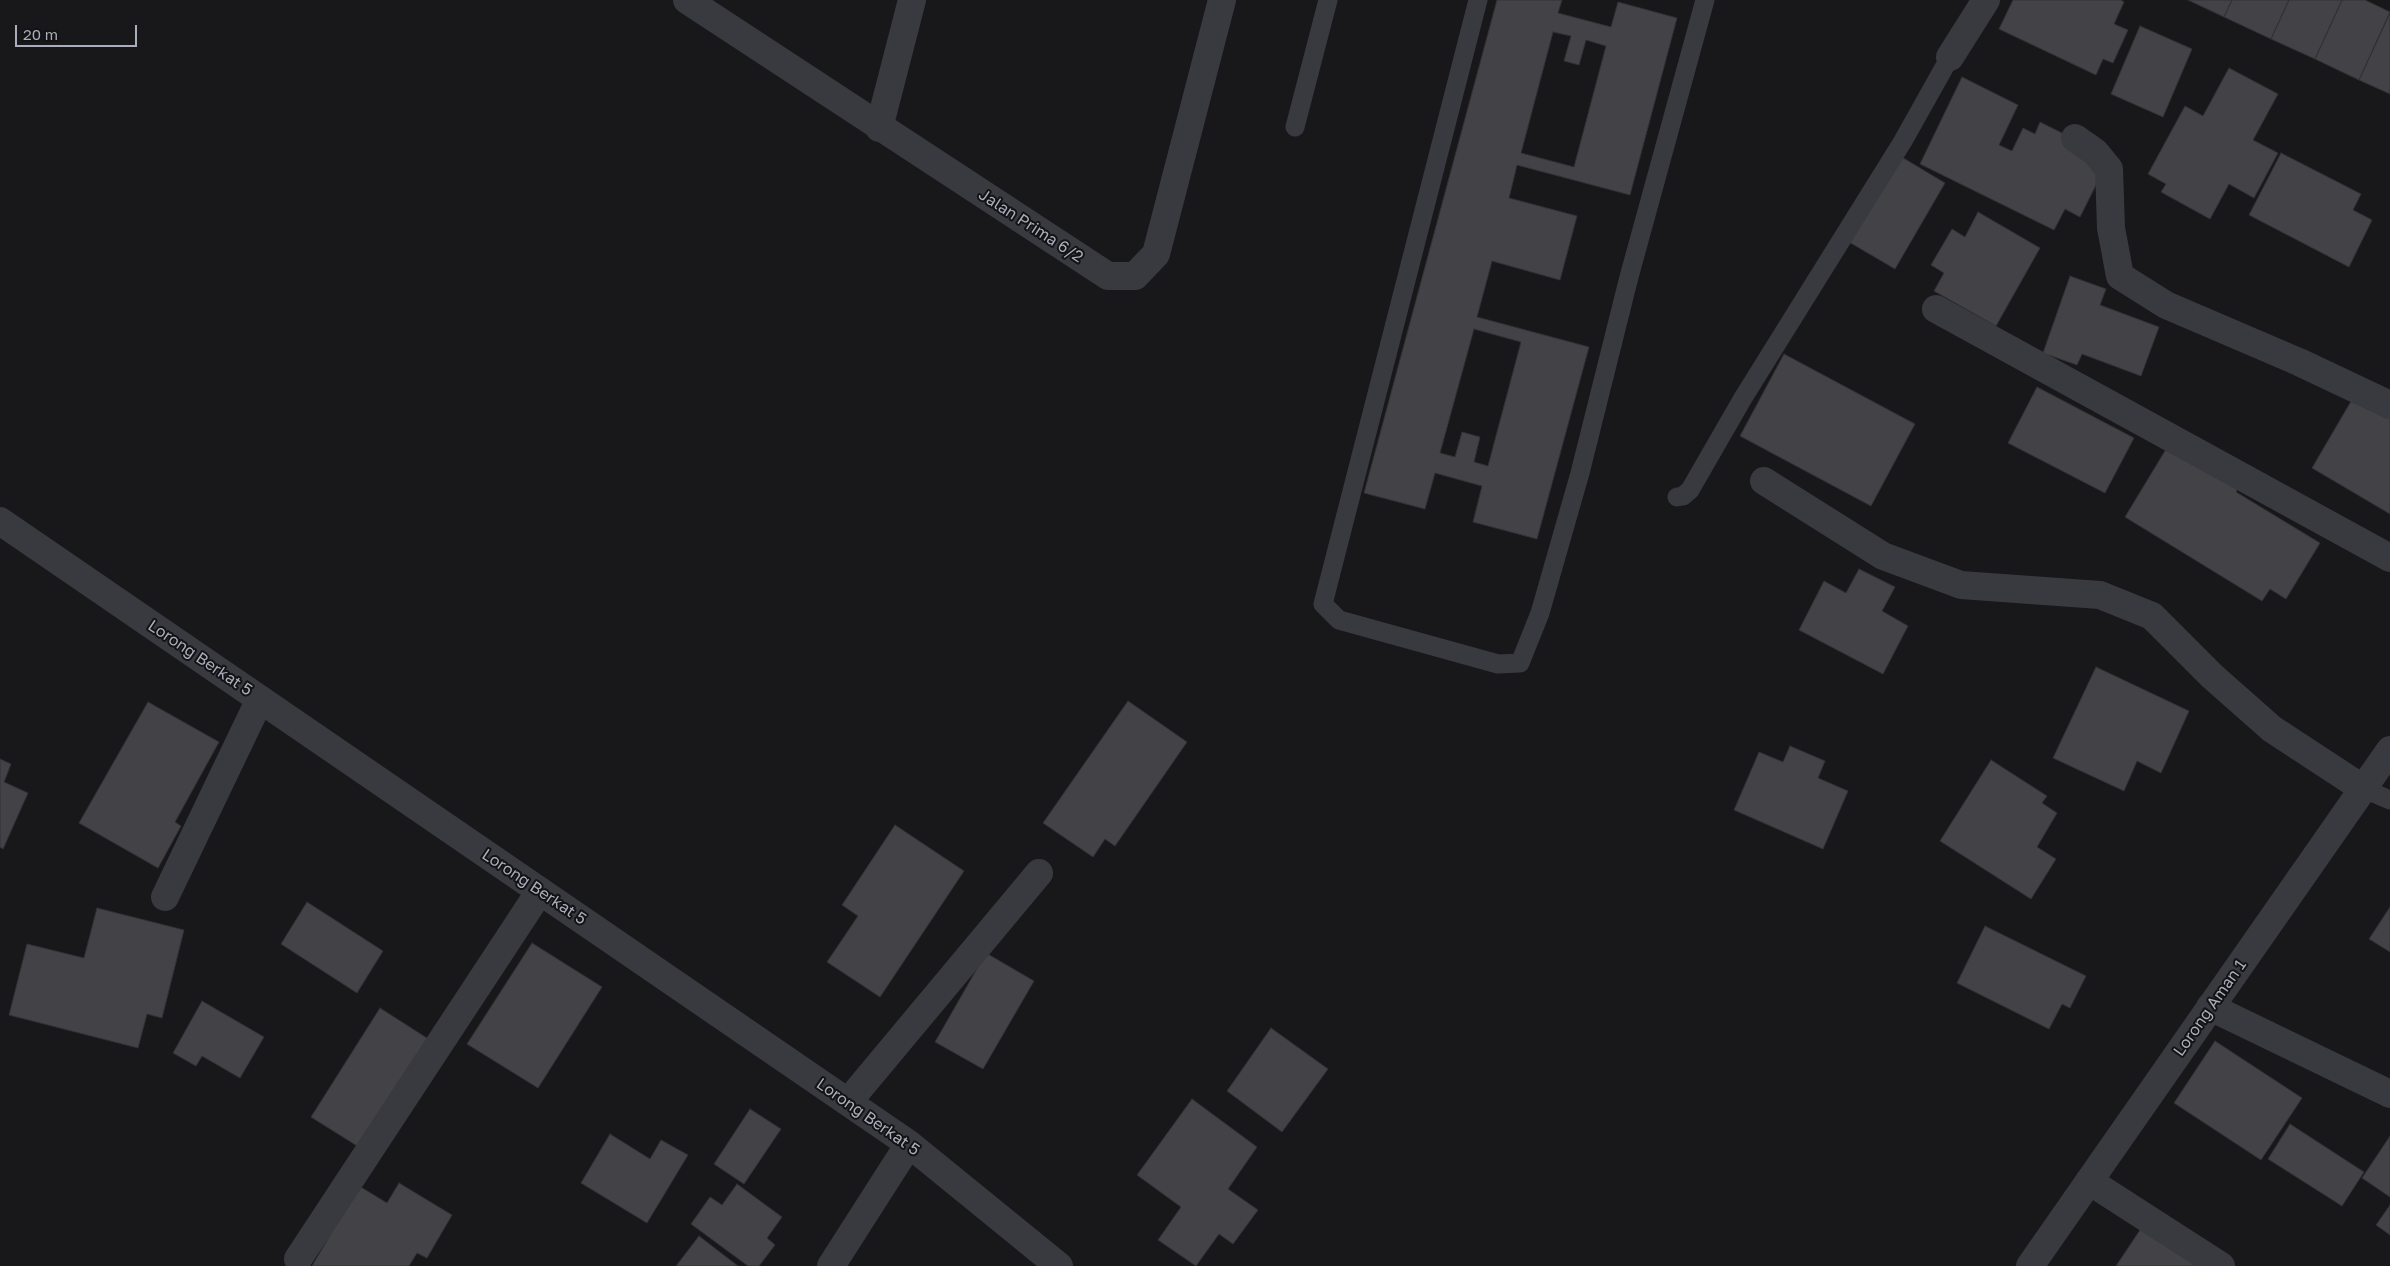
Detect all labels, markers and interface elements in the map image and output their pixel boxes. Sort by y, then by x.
scale bar [18,15,140,47]
text: 20 m [23,25,58,43]
street label: Jalan Prima 6/2 [975,185,1087,267]
street label: Lorong Berkat 5 [144,616,256,700]
street label: Lorong Berkat 5 [478,845,590,929]
street label: Lorong Aman 1 [2170,956,2250,1060]
street label: Lorong Berkat 5 [813,1074,923,1160]

